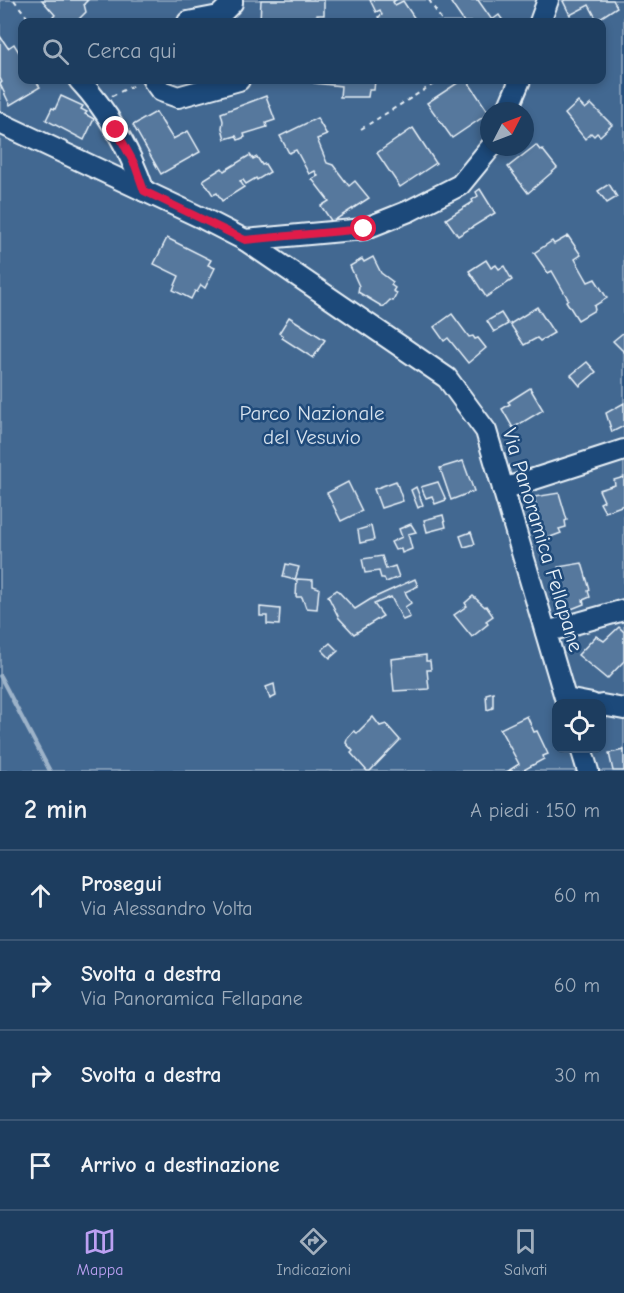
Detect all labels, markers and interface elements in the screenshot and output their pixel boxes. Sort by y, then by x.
search box [18,18,606,84]
icon: search [39,35,72,68]
text: Cerca qui [87,38,177,64]
north arrow [480,102,534,156]
route end [102,116,128,142]
route start [350,215,376,241]
park label: Parco Nazionale del Vesuvio [240,401,384,449]
street label: Via Panoramica Fellapane [497,425,589,655]
map controls [552,699,606,753]
button: locate [552,699,606,753]
text: 2 min [24,795,87,825]
text: A piedi · 150 m [470,799,600,822]
text: Prosegui [81,871,162,897]
icon: ahead [24,879,57,912]
text: 60 m [554,884,600,907]
text: Via Alessandro Volta [81,897,253,920]
text: Svolta a destra [81,961,222,987]
icon: right [24,969,57,1002]
text: 60 m [554,974,600,997]
text: Via Panoramica Fellapane [81,987,303,1010]
icon: right [24,1059,57,1092]
text: Svolta a destra [81,1062,222,1088]
text: 30 m [554,1064,600,1087]
icon: arrive [24,1149,57,1182]
text: Arrivo a destinazione [81,1152,280,1178]
tab: Mappa [76,1225,123,1279]
tab: Indicazioni [276,1225,351,1279]
tab: Salvati [504,1225,548,1279]

